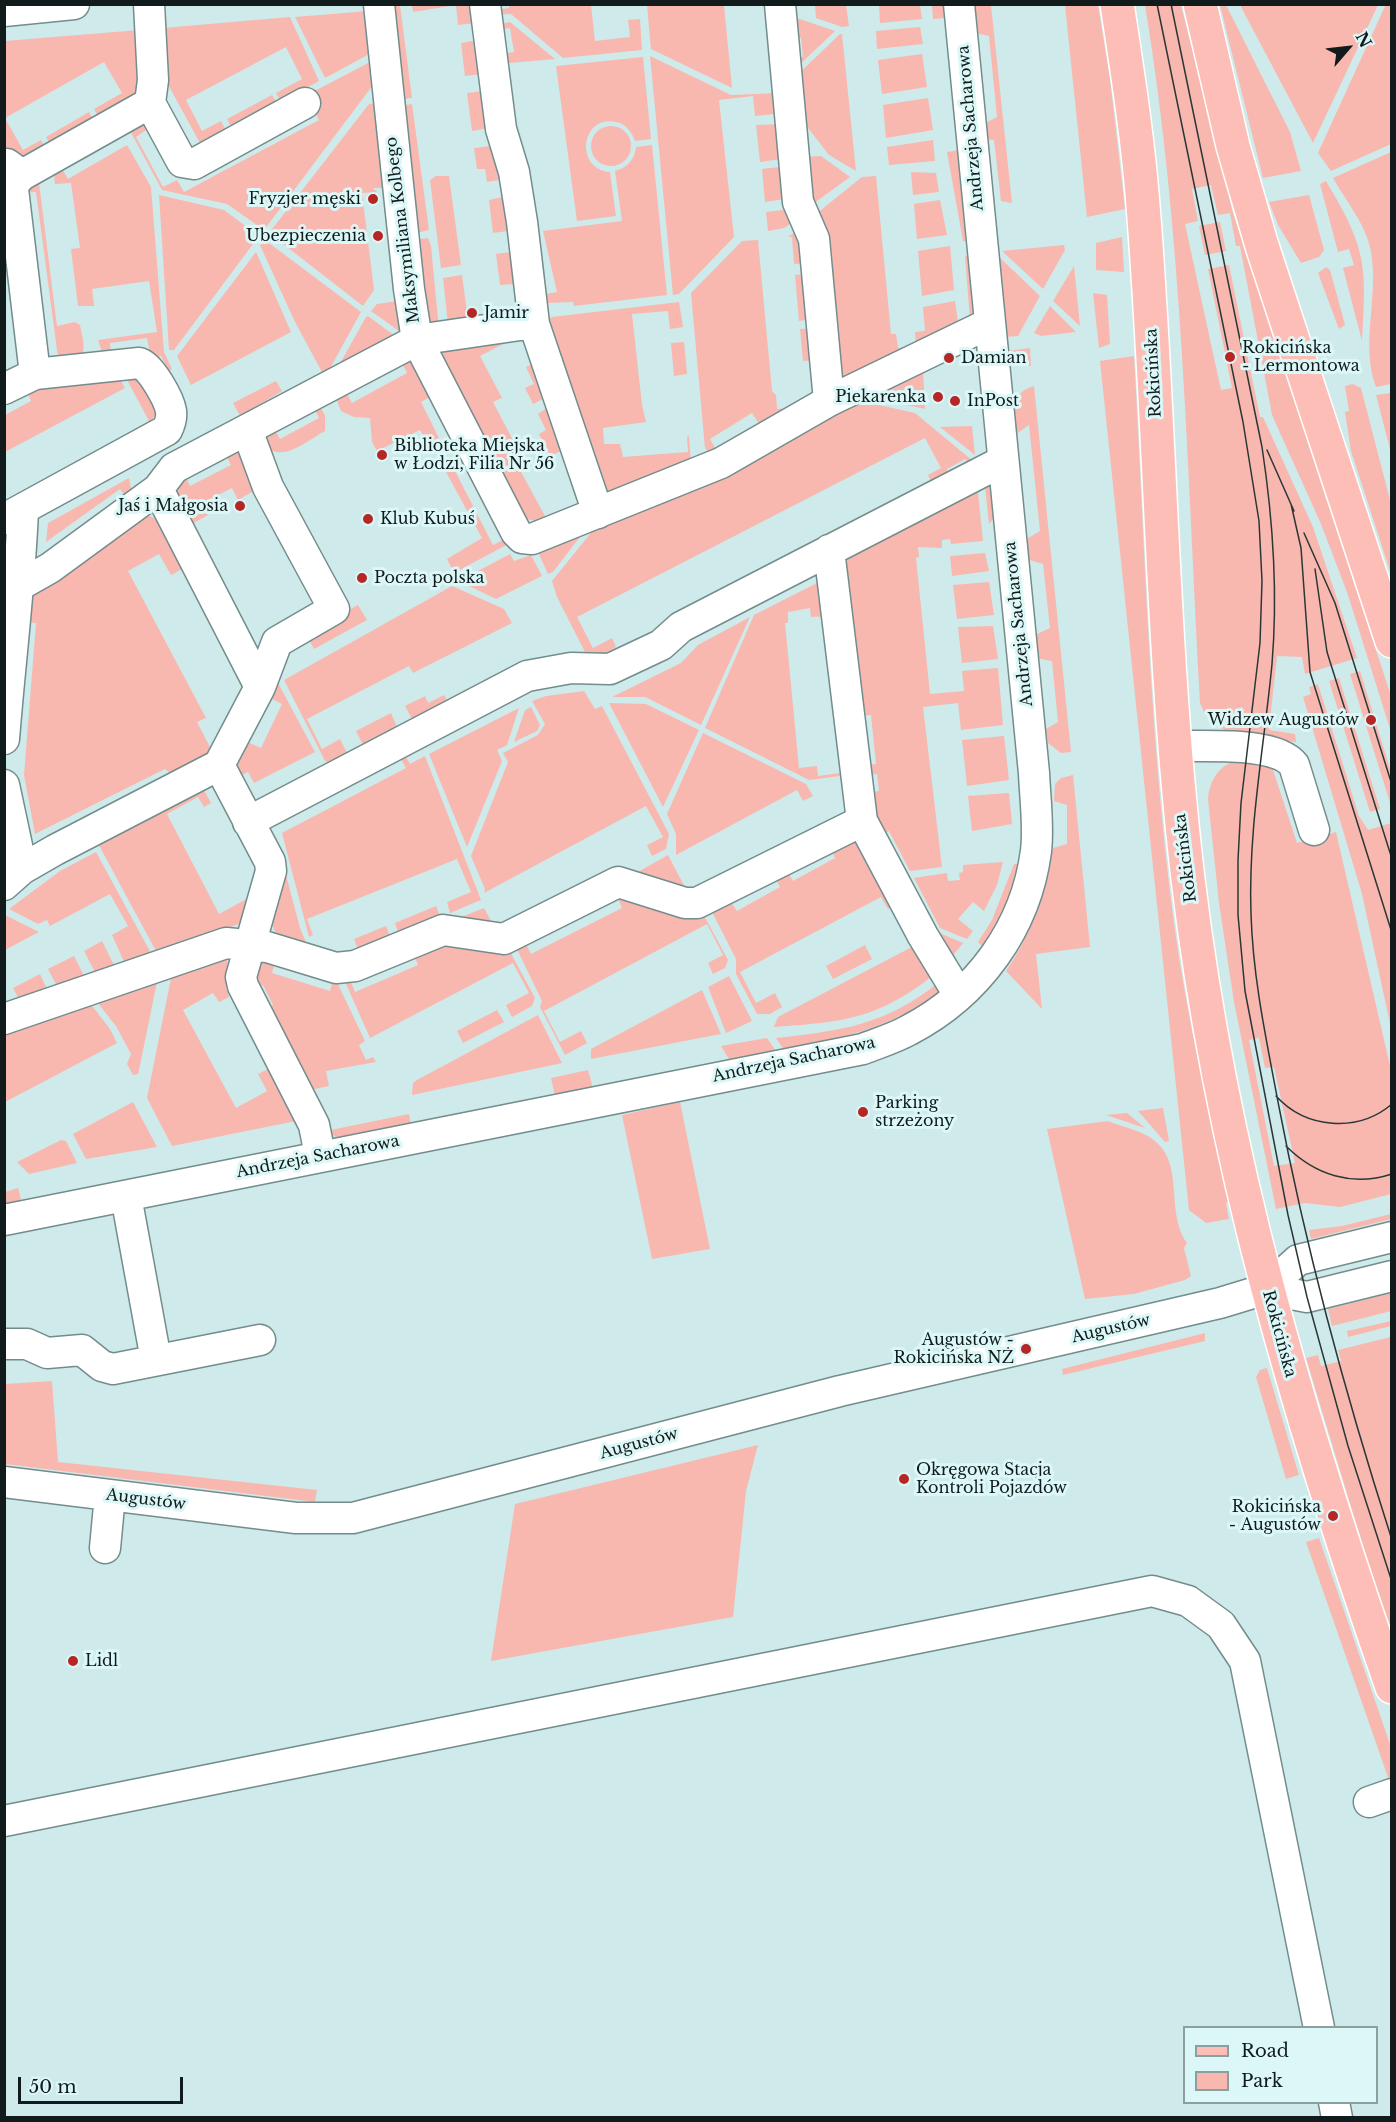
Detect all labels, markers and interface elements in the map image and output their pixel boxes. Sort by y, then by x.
north arrow [1318,18,1378,78]
text: N [1352,28,1376,51]
street label: Andrzeja Sacharowa [954,45,988,211]
street label: Maksymiliana Kolbego [382,136,424,324]
place label: Fryzjer męski [248,189,361,209]
marker: Fryzjer męski [366,192,380,206]
place label: Ubezpieczenia [246,226,366,246]
marker: Ubezpieczenia [371,229,385,243]
place label: Jamir [484,303,529,323]
marker: Jamir [465,306,479,320]
street label: Rokicińska [1142,328,1166,418]
place label: Rokicińska - Lermontowa [1242,338,1360,376]
place label: Damian [961,348,1026,368]
marker: Rokicińska - Lermontowa [1223,350,1237,364]
marker: Damian [942,351,956,365]
place label: Piekarenka [835,387,926,407]
marker: Piekarenka [931,390,945,404]
place label: InPost [967,391,1019,411]
marker: InPost [948,394,962,408]
place label: Biblioteka Miejska w Łodzi, Filia Nr 56 [394,436,554,474]
marker: Biblioteka Miejska w Łodzi, Filia Nr 56 [375,448,389,462]
place label: Jaś i Małgosia [118,496,228,516]
marker: Jaś i Małgosia [233,499,247,513]
place label: Klub Kubuś [380,509,475,529]
marker: Klub Kubuś [361,512,375,526]
street label: Andrzeja Sacharowa [1001,541,1037,707]
place label: Poczta polska [374,568,484,588]
marker: Poczta polska [355,571,369,585]
place label: Widzew Augustów [1208,710,1359,730]
marker: Widzew Augustów [1364,713,1378,727]
street label: Rokicińska [1171,813,1201,903]
street label: Andrzeja Sacharowa [711,1033,877,1087]
place label: Parking strzeżony [875,1093,954,1131]
marker: Parking strzeżony [856,1105,870,1119]
street label: Andrzeja Sacharowa [235,1132,401,1182]
street label: Rokicińska [1258,1288,1300,1380]
street label: Augustów [1070,1311,1152,1347]
place label: Augustów - Rokicińska NŻ [893,1330,1014,1368]
marker: Augustów - Rokicińska NŻ [1019,1342,1033,1356]
street label: Augustów [598,1424,680,1464]
place label: Okręgowa Stacja Kontroli Pojazdów [916,1460,1067,1498]
marker: Okręgowa Stacja Kontroli Pojazdów [897,1472,911,1486]
street label: Augustów [105,1486,187,1514]
place label: Rokicińska - Augustów [1229,1497,1321,1535]
marker: Rokicińska - Augustów [1326,1509,1340,1523]
place label: Lidl [85,1651,118,1671]
marker: Lidl [66,1654,80,1668]
legend [1183,2026,1378,2104]
text: Road [1241,2040,1289,2062]
scale bar [21,2065,186,2103]
text: Park [1241,2070,1283,2092]
text: 50 m [29,2076,77,2098]

